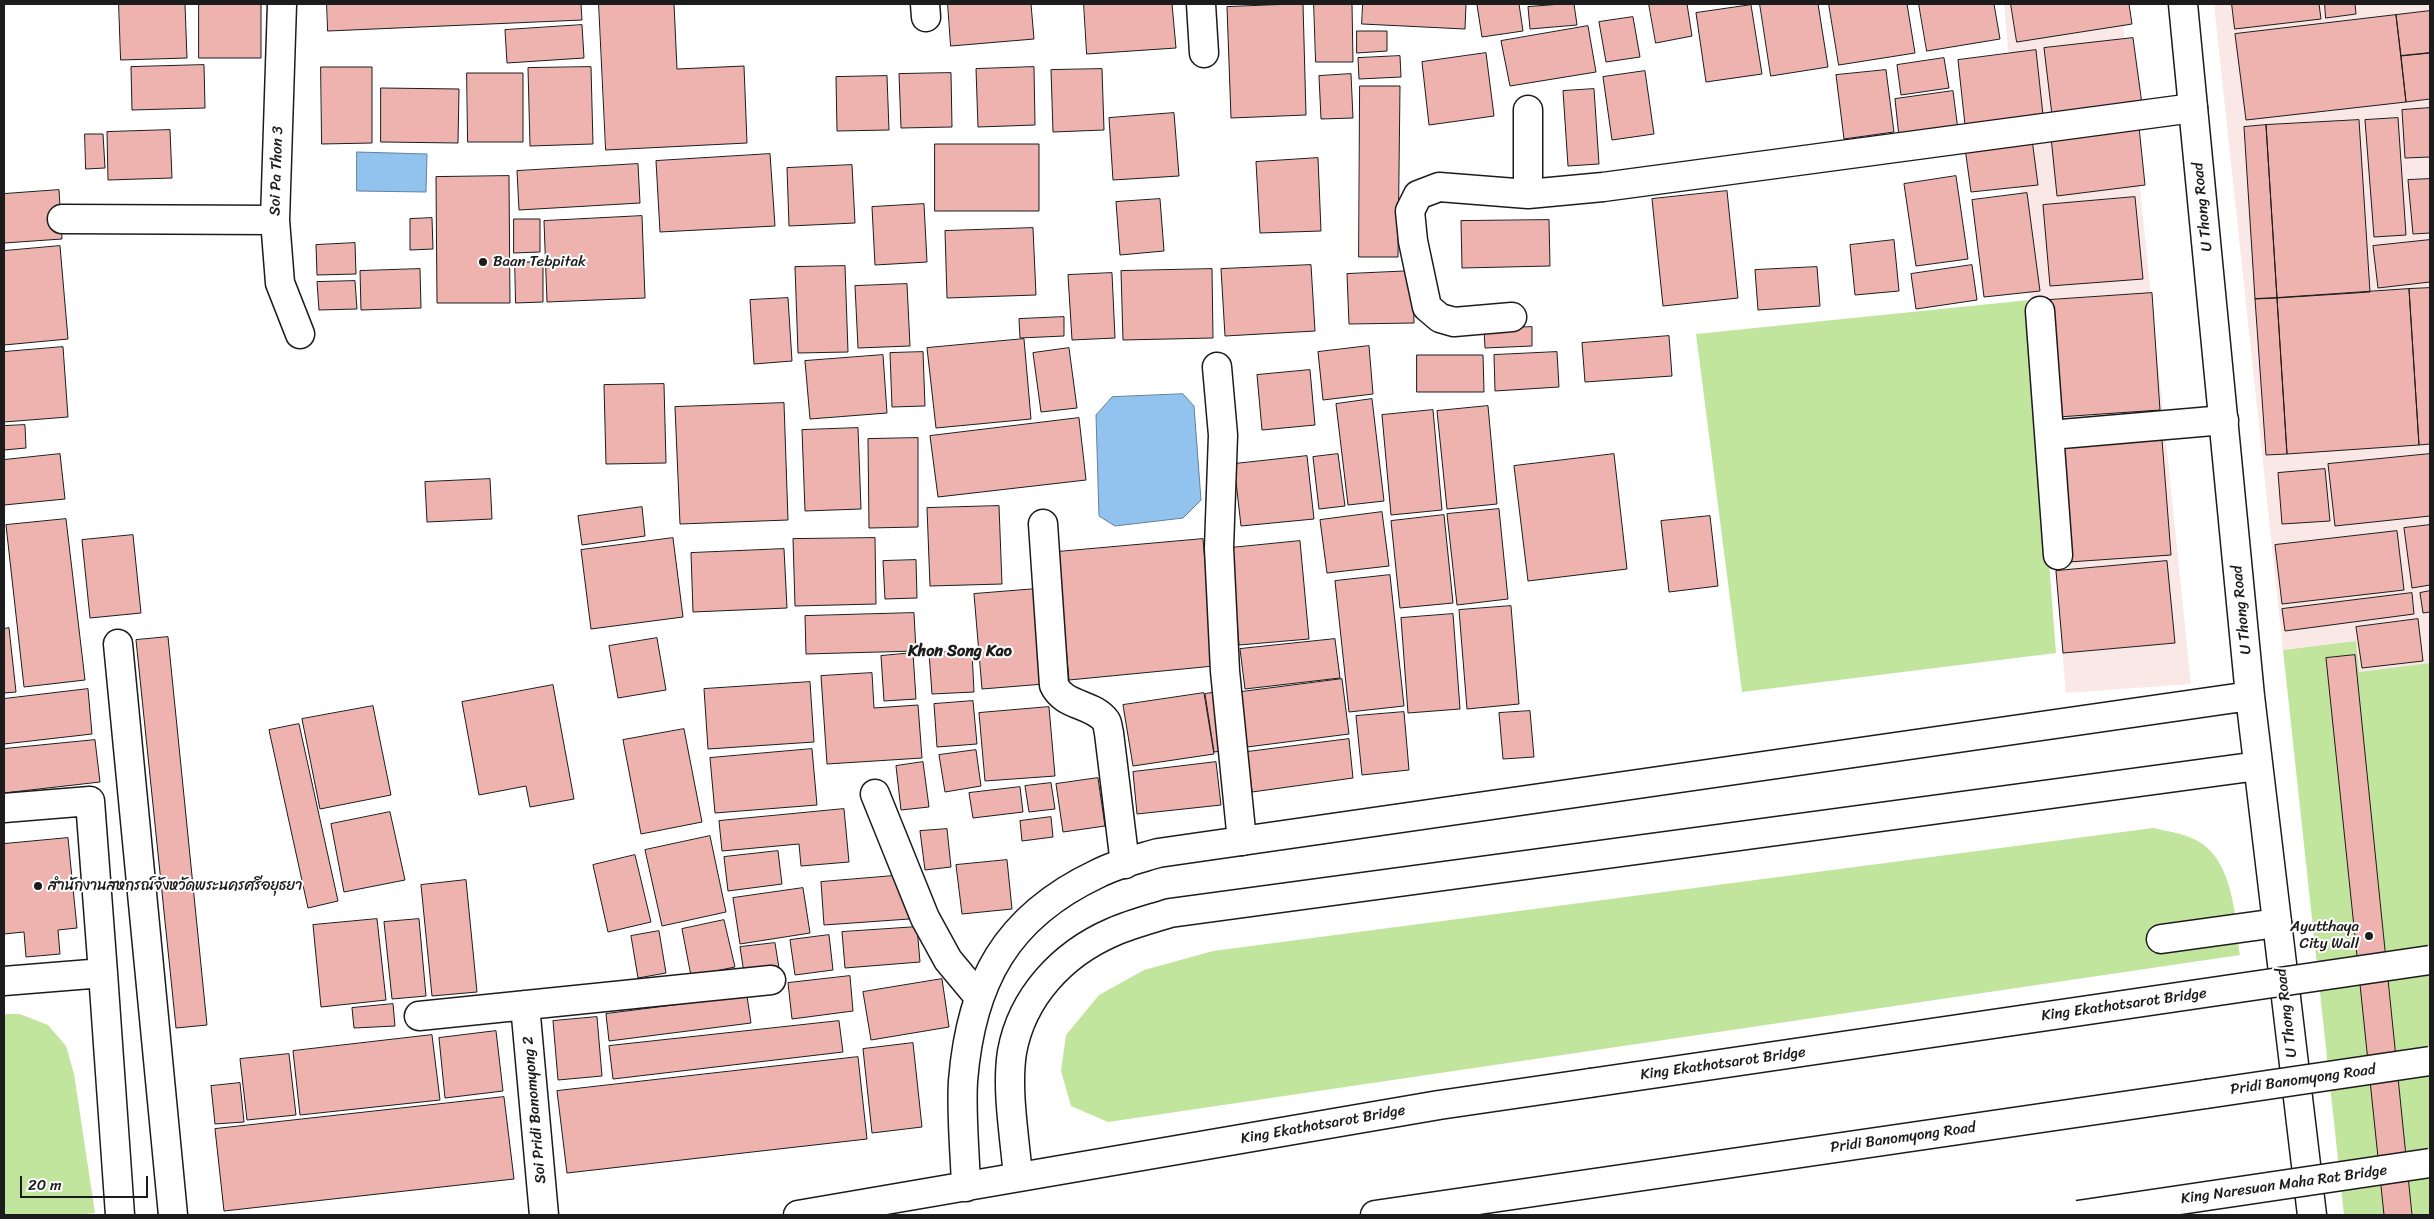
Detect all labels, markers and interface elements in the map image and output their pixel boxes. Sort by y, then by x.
street label: Soi Pa Thon 3 [266,126,288,216]
street label: U Thong Road [2189,162,2217,252]
place label: Baan Tebpitak [493,253,586,271]
marker: Baan Tebpitak [477,256,489,268]
street label: U Thong Road [2228,565,2256,655]
district label: Khon Song Kao [908,642,1012,662]
place label: สํานักงานสหกรณ์จังหวัดพระนครศรีอยุธยา [48,877,302,895]
marker: สํานักงานสหกรณ์จังหวัดพระนครศรีอยุธยา [32,880,44,892]
place label: Ayutthaya City Wall [2290,918,2359,953]
marker: Ayutthaya City Wall [2363,930,2375,942]
street label: U Thong Road [2273,968,2301,1058]
street label: King Ekathotsarot Bridge [2040,984,2208,1026]
street label: Soi Pridi Banomyong 2 [520,1036,550,1184]
street label: King Ekathotsarot Bridge [1639,1043,1807,1085]
street label: Pridi Banomyong Road [2229,1061,2377,1099]
street label: King Ekathotsarot Bridge [1239,1102,1407,1148]
street label: Pridi Banomyong Road [1829,1119,1977,1157]
street label: King Naresuan Maha Rat Bridge [2180,1162,2388,1208]
scale bar [22,1166,150,1198]
text: 20 m [28,1172,62,1198]

